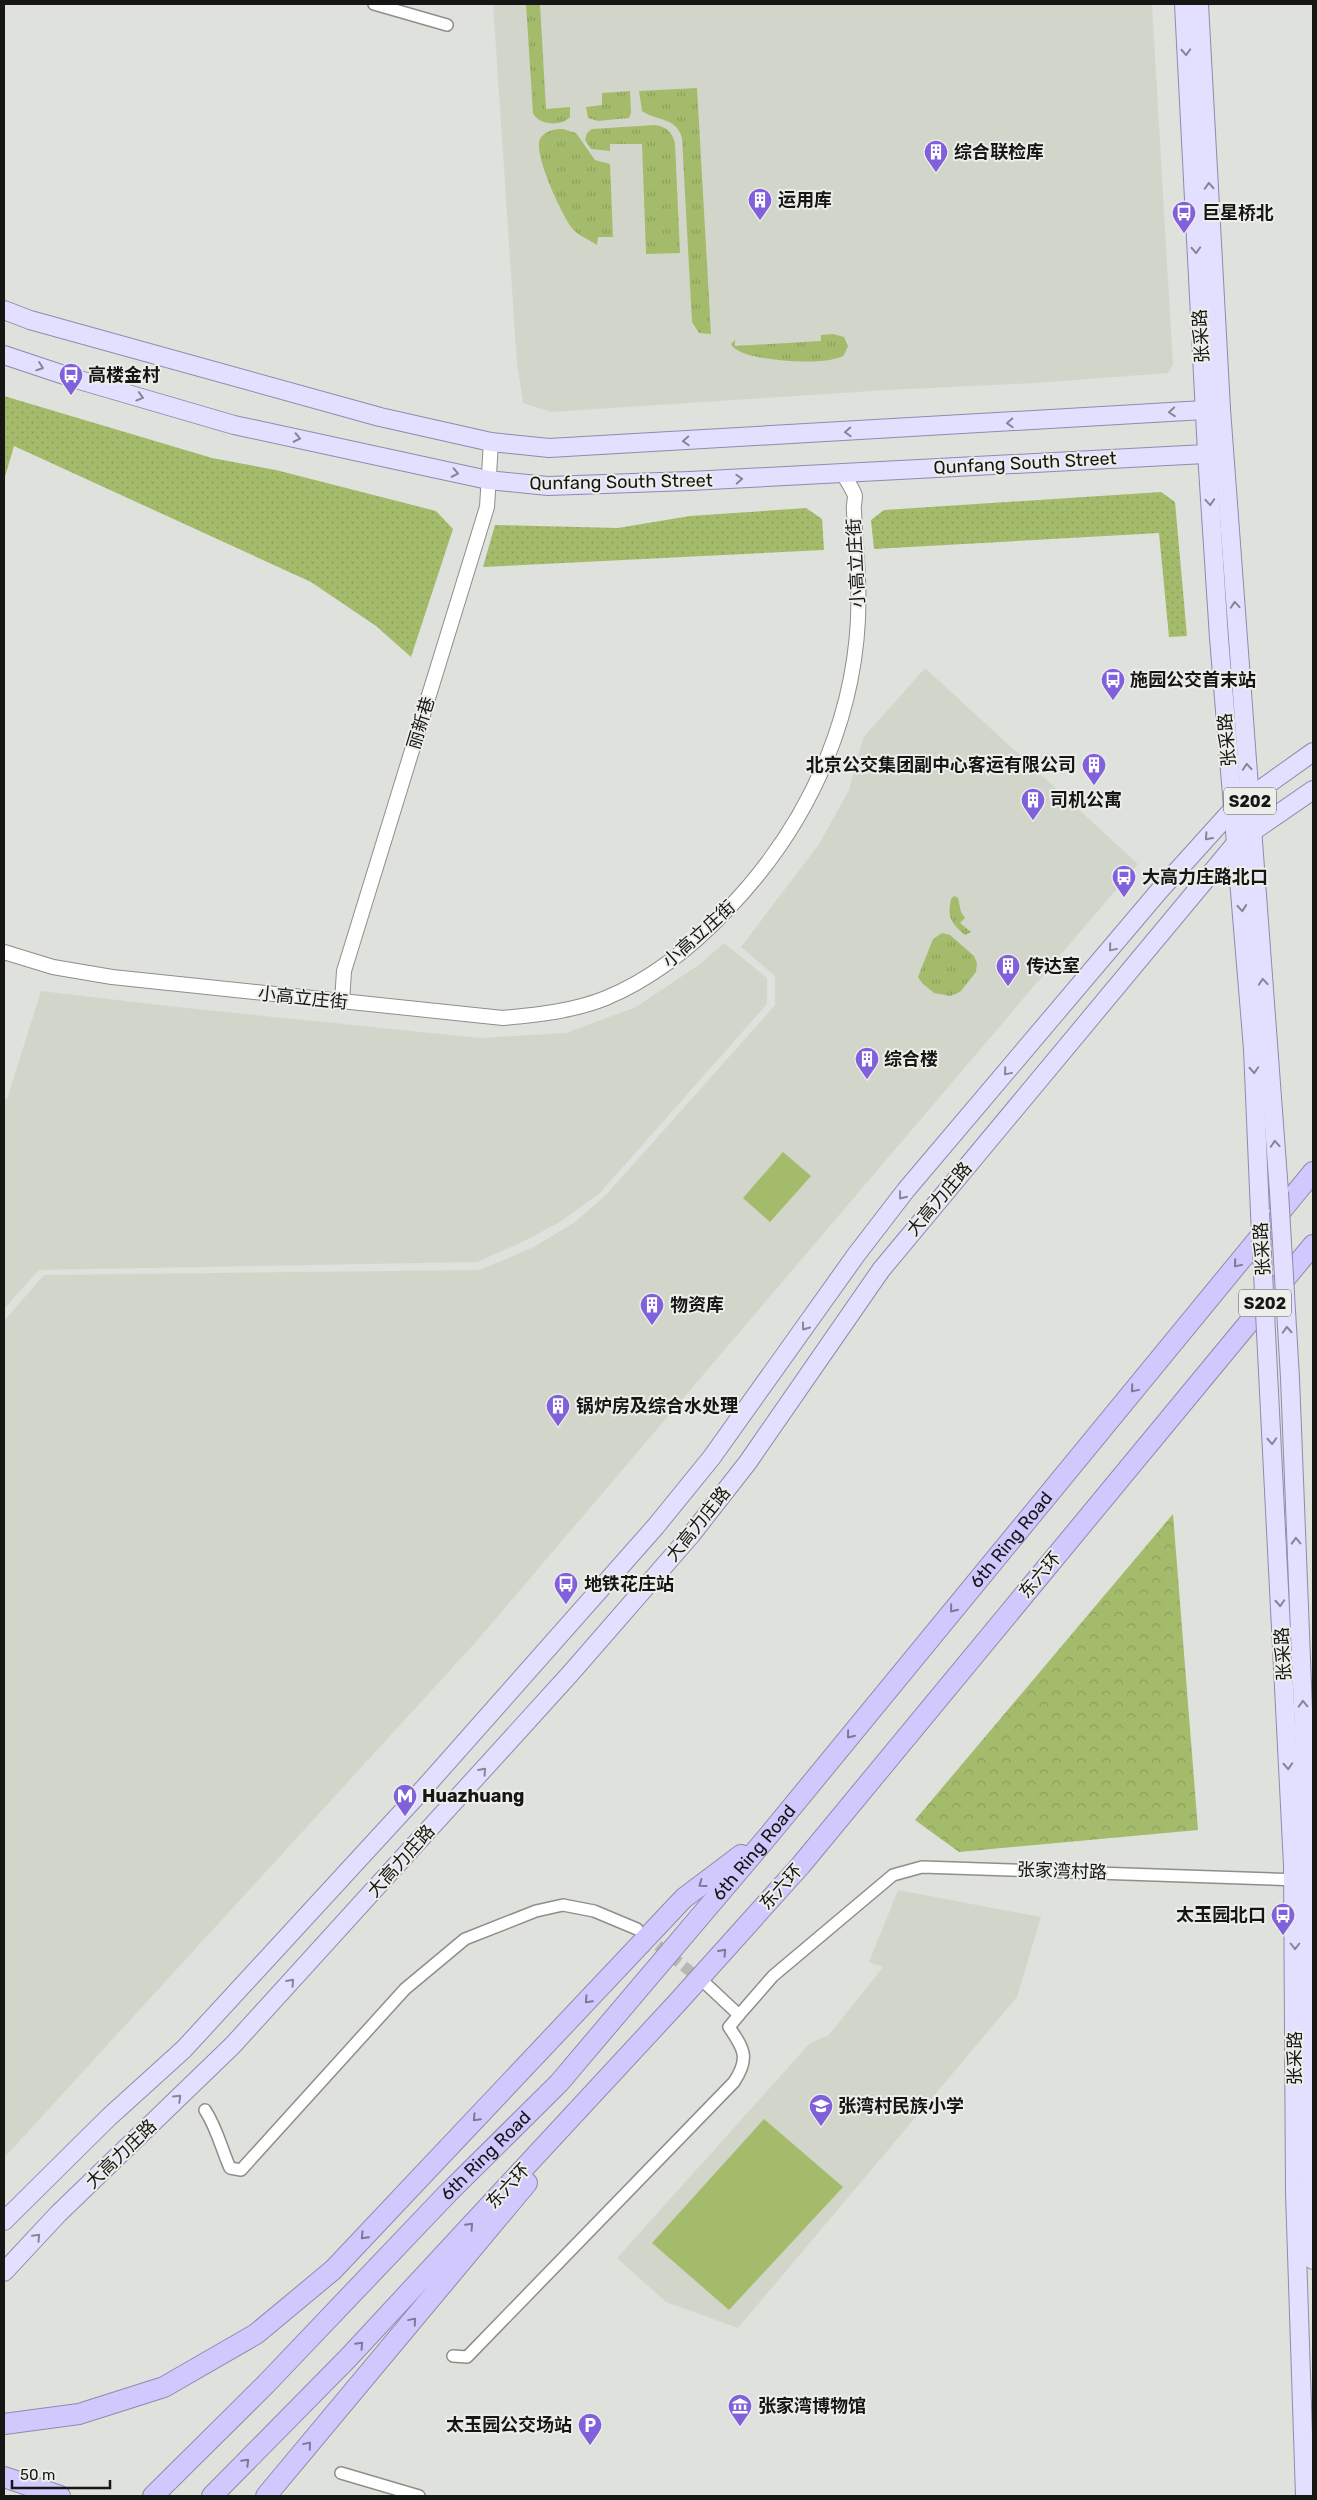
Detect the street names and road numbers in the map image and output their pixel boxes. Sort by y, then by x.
street label: 张采路 [1189,308,1213,364]
street label: Qunfang South Street [933,447,1117,479]
street label: Qunfang South Street [529,469,713,495]
street label: 小高立庄街 [843,517,869,609]
street label: 丽新巷 [403,694,439,752]
street label: 张采路 [1214,712,1240,768]
road number: S202 [1224,788,1276,814]
street label: 小高立庄街 [658,896,740,972]
street label: 小高立庄街 [257,982,349,1014]
street label: 大高力庄路 [902,1157,976,1241]
street label: 张采路 [1250,1221,1274,1277]
road number: S202 [1239,1290,1291,1316]
street label: 大高力庄路 [661,1482,735,1566]
street label: 6th Ring Road [965,1487,1057,1592]
street label: 东六环 [1014,1547,1066,1603]
street label: 张采路 [1271,1626,1295,1682]
street label: 6th Ring Road [707,1800,800,1905]
street label: 大高力庄路 [363,1820,439,1902]
street label: 张家湾村路 [1017,1858,1107,1884]
street label: 东六环 [755,1860,807,1914]
street label: 张采路 [1284,2031,1306,2085]
street label: 6th Ring Road [436,2106,535,2205]
street label: 大高力庄路 [81,2115,161,2193]
street label: 东六环 [482,2159,534,2213]

